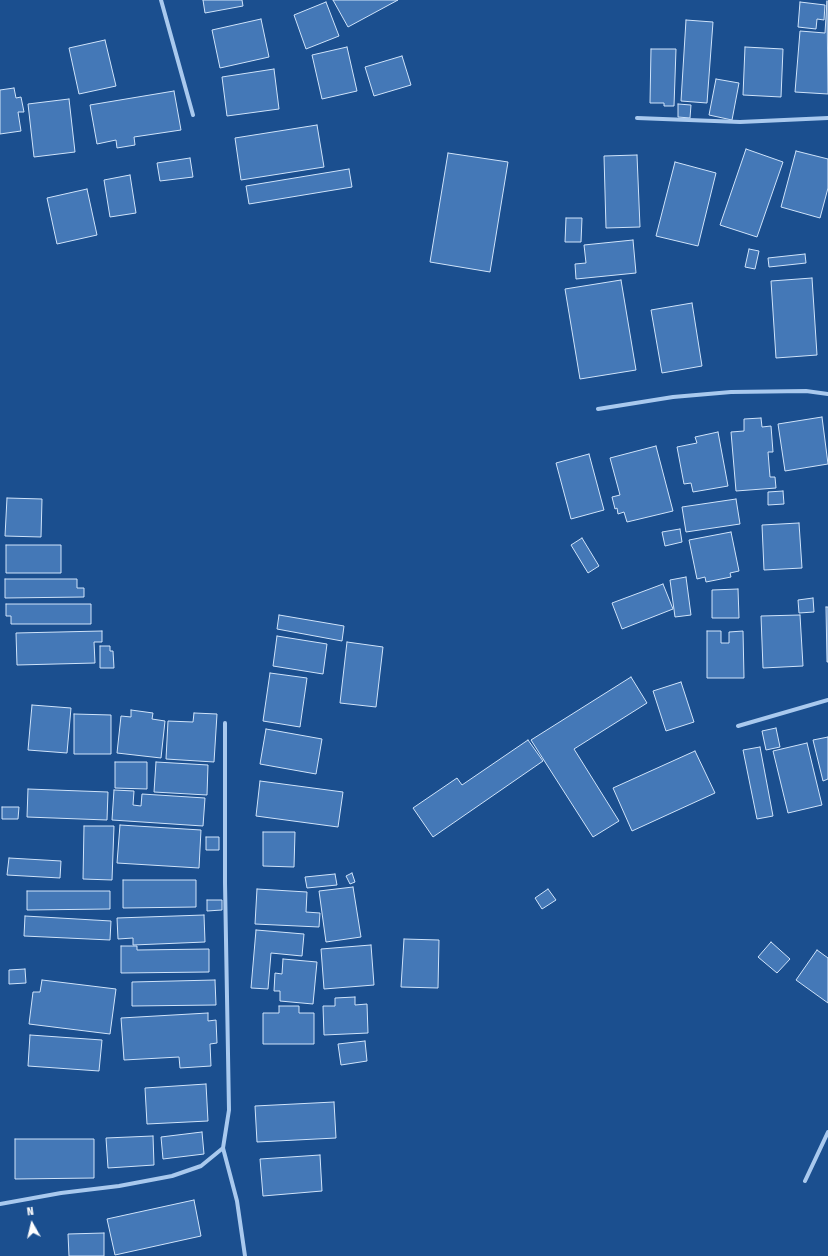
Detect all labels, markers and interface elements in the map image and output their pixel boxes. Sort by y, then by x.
north arrow [12,1204,52,1244]
text: N [26,1205,34,1219]

